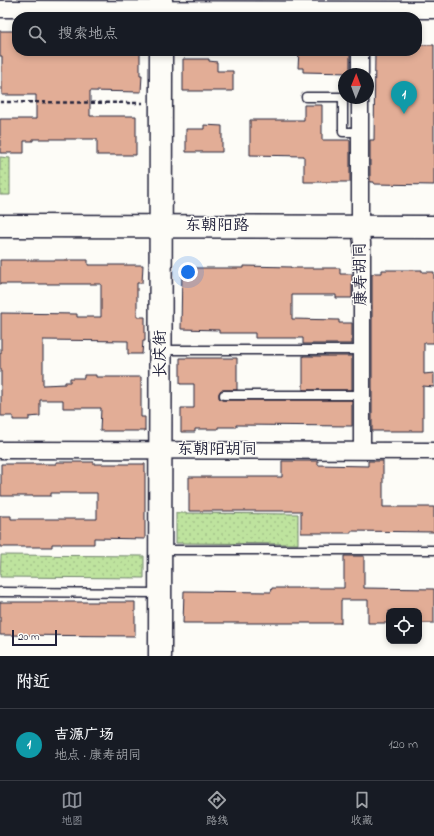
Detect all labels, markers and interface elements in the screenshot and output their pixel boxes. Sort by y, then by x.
search box [12,12,422,56]
icon: search [26,23,48,45]
text: 搜索地点 [58,23,118,45]
north arrow [338,68,374,104]
pin: 1 [391,81,417,114]
street label: 东朝阳路 [185,214,249,238]
street label: 康寿胡同 [348,242,374,306]
your location [178,262,198,282]
street label: 长庆街 [149,330,173,378]
street label: 东朝阳胡同 [177,438,257,462]
map controls [386,608,422,644]
button: locate [386,608,422,644]
scale bar [12,628,57,647]
text: 20 m [18,629,40,645]
text: 附近 [16,670,50,695]
text: 吉源广场 [54,724,114,746]
text: 1 [27,735,31,754]
text: 120 m [388,735,418,754]
text: 地点 · 康寿胡同 [54,746,141,765]
tab: 地图 [61,789,83,829]
tab: 路线 [206,789,228,829]
tab: 收藏 [351,789,373,829]

